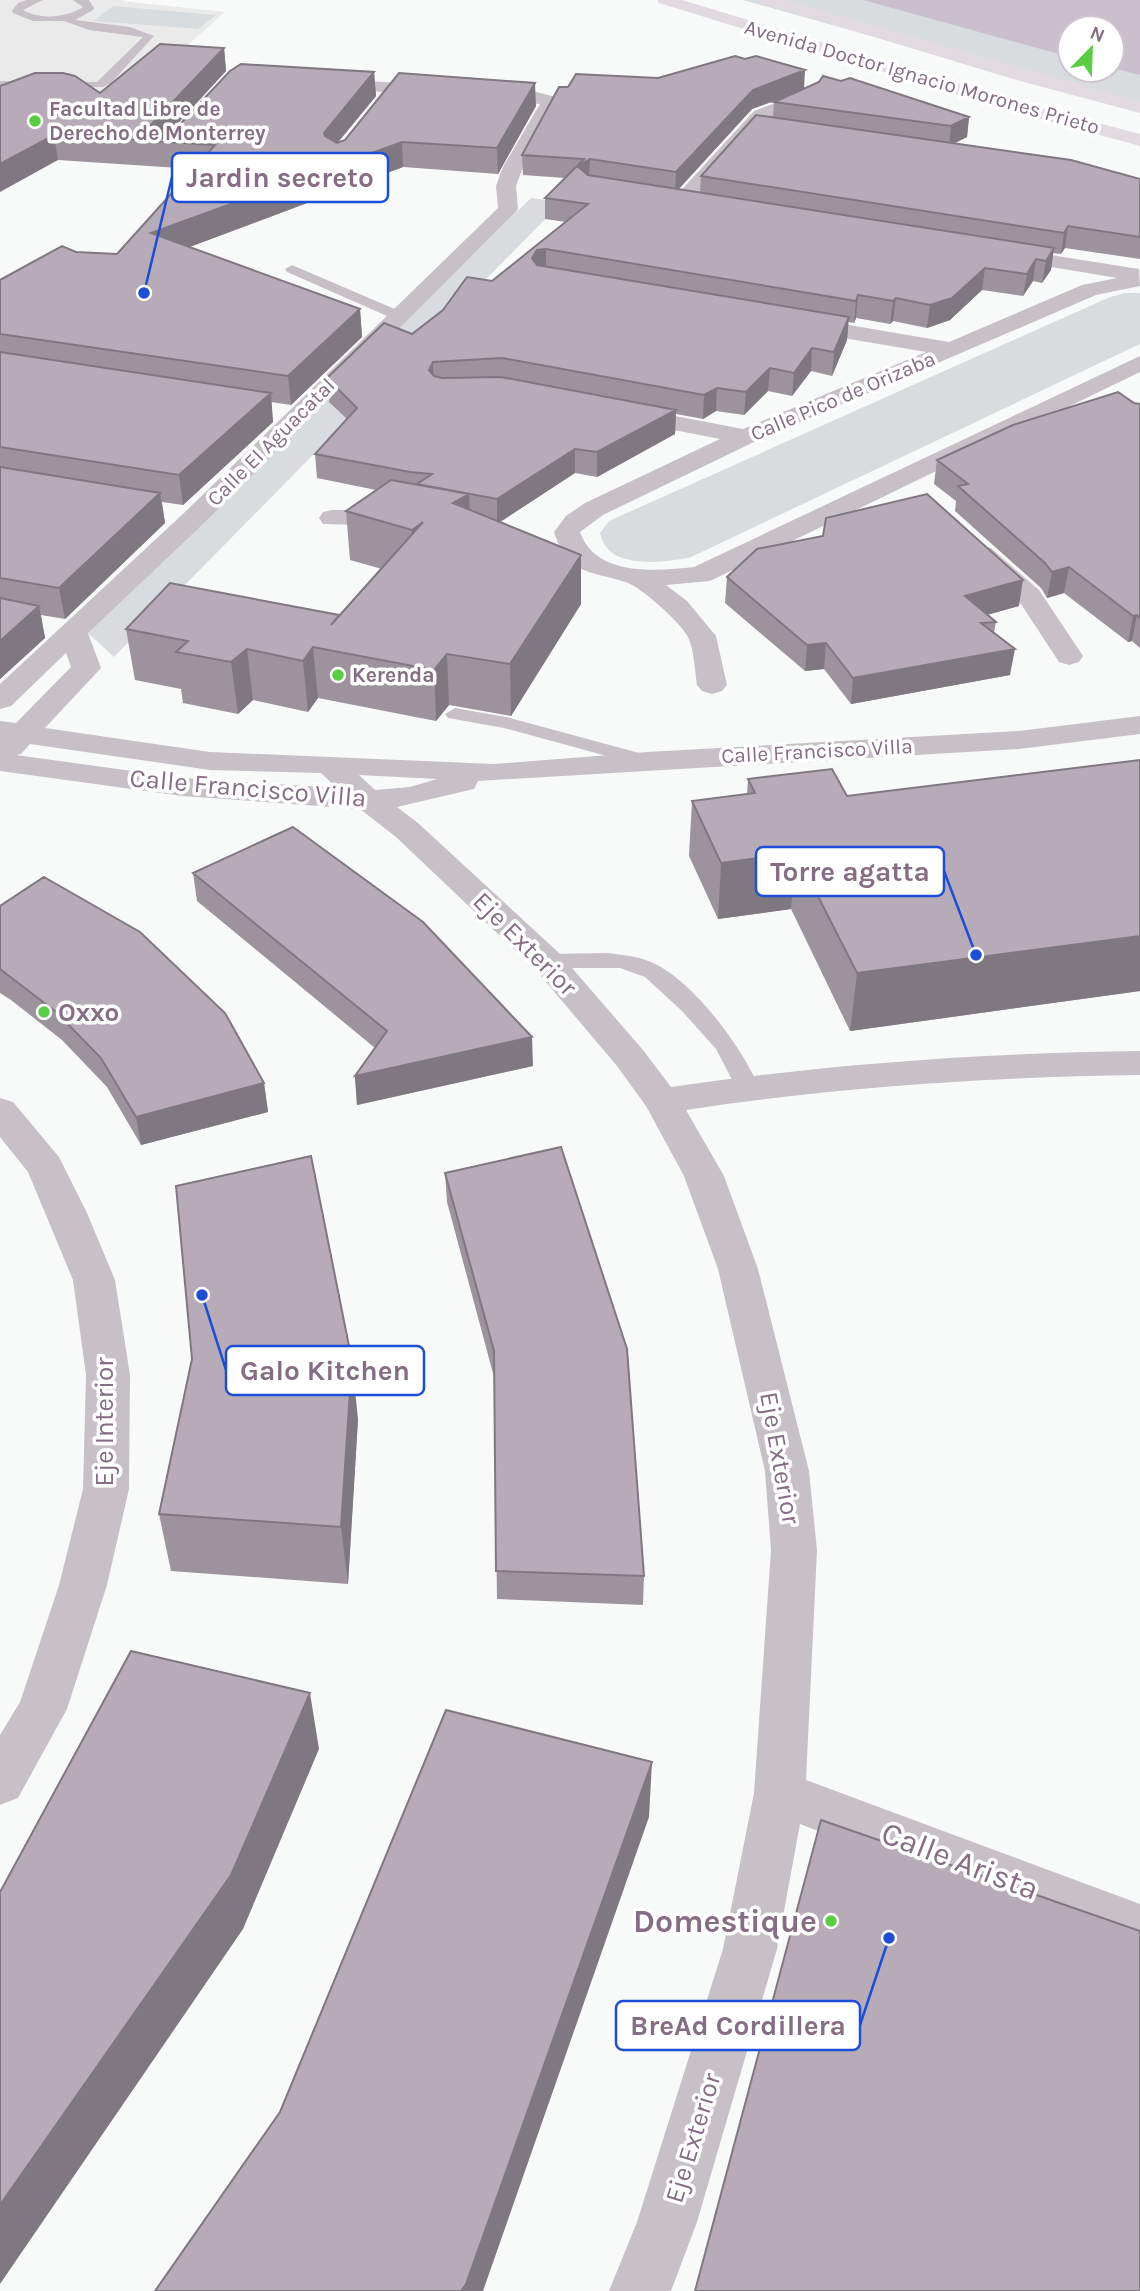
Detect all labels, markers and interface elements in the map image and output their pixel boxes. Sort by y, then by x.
north arrow [1056,14,1126,84]
street label: Avenida Doctor Ignacio Morones Prieto [742,15,1102,139]
text: N [1087,21,1108,47]
place label: Facultad Libre de Derecho de Monterrey [49,97,266,145]
marker: Facultad Libre de Derecho de Monterrey [27,113,43,129]
callout: Jardin secreto [172,153,388,202]
text: Jardin secreto [186,161,374,194]
street label: Calle Pico de Orizaba [747,346,939,446]
street label: Calle El Aguacatal [202,373,340,511]
place label: Kerenda [352,663,435,687]
marker: Kerenda [330,667,346,683]
street label: Calle Francisco Villa [721,734,913,768]
street label: Calle Francisco Villa [128,762,368,814]
callout: Torre agatta [756,847,944,896]
text: Torre agatta [770,855,930,888]
street label: Eje Exterior [467,886,584,1003]
place label: Oxxo [58,997,119,1028]
marker: Oxxo [36,1004,52,1020]
callout: Galo Kitchen [226,1346,424,1395]
text: Galo Kitchen [240,1354,410,1387]
street label: Eje Interior [89,1357,120,1487]
street label: Eje Exterior [753,1389,807,1527]
street label: Calle Arista [876,1814,1044,1908]
place label: Domestique [633,1903,817,1940]
marker: Domestique [823,1913,839,1929]
callout: BreAd Cordillera [616,2001,860,2050]
text: BreAd Cordillera [630,2009,846,2042]
street label: Eje Exterior [659,2069,728,2207]

